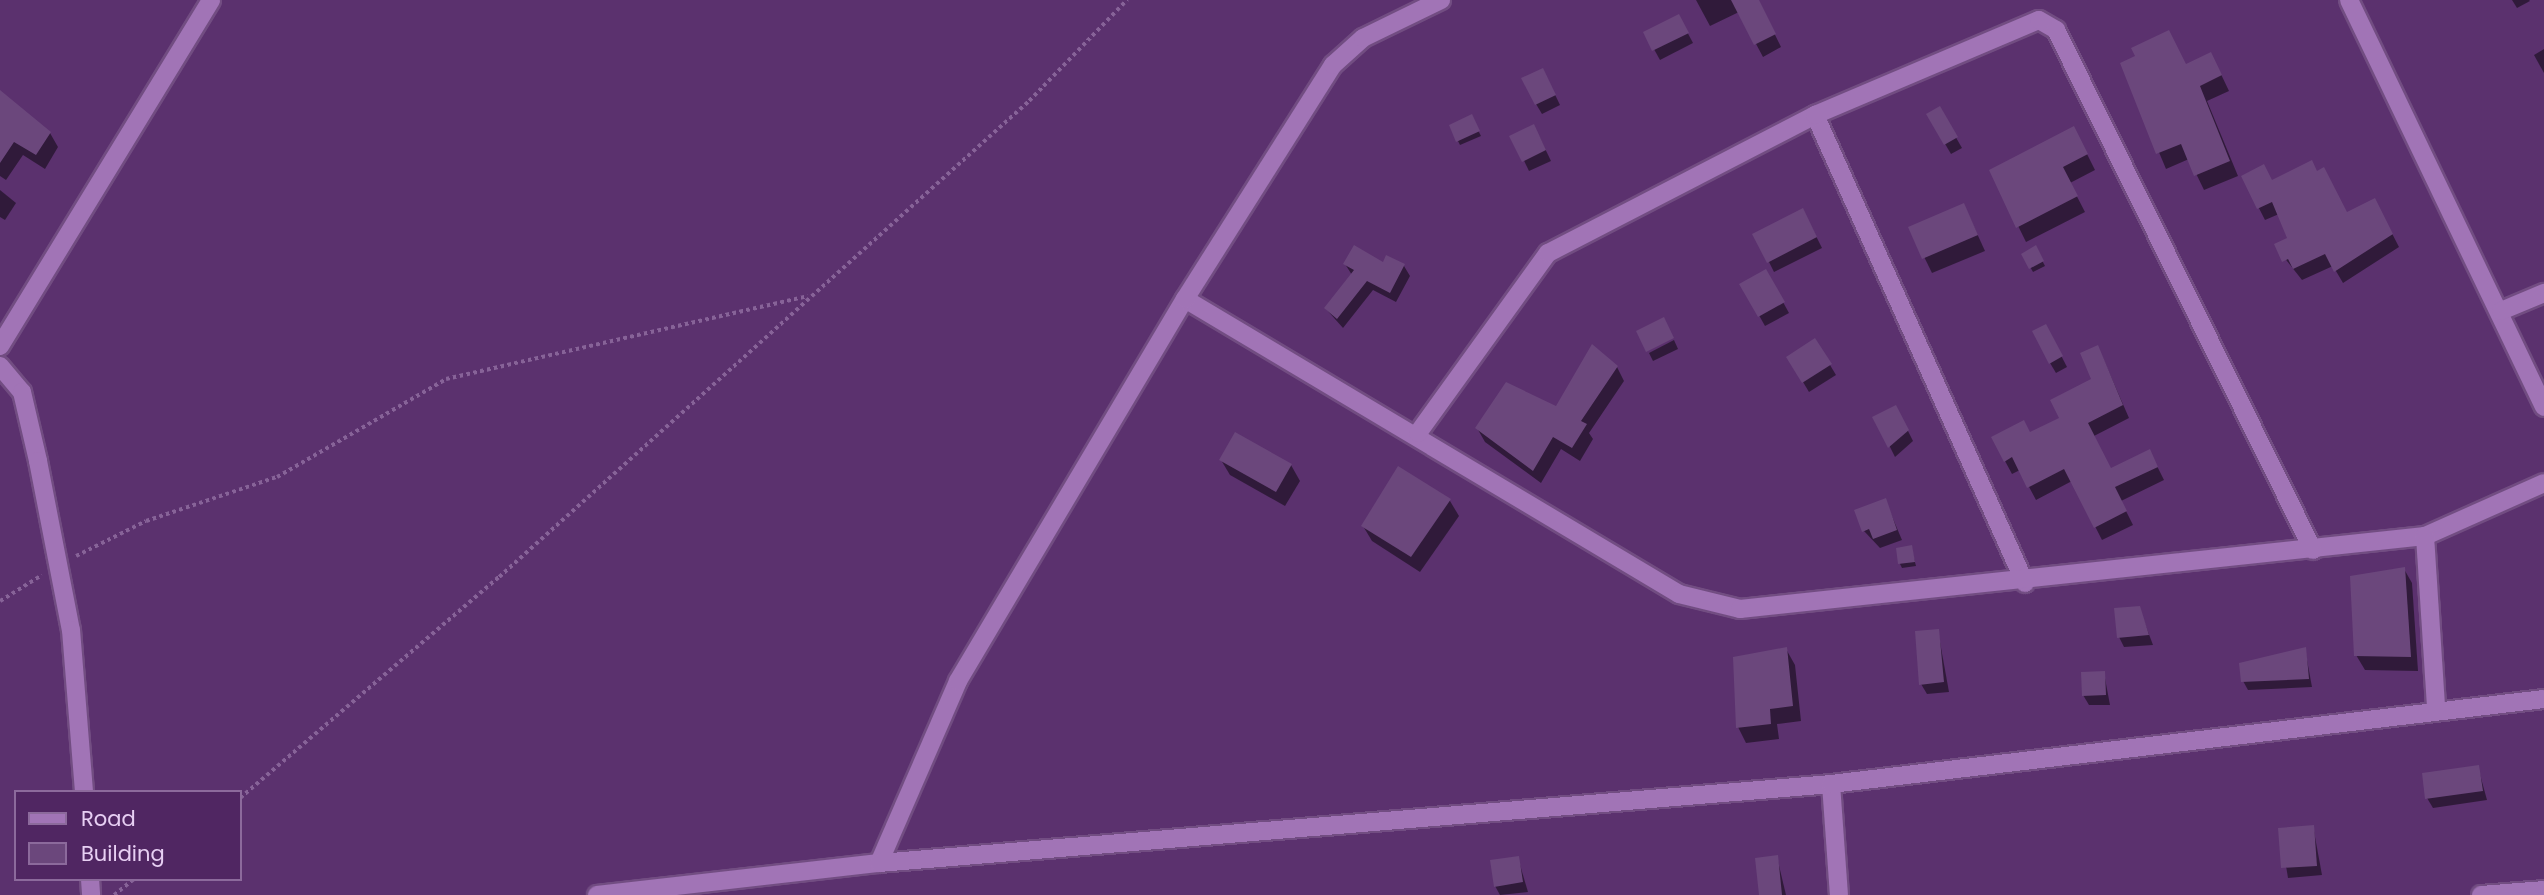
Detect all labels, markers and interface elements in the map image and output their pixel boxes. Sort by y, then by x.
legend [14,790,242,881]
text: Road [81,804,136,833]
text: Building [81,839,165,868]

